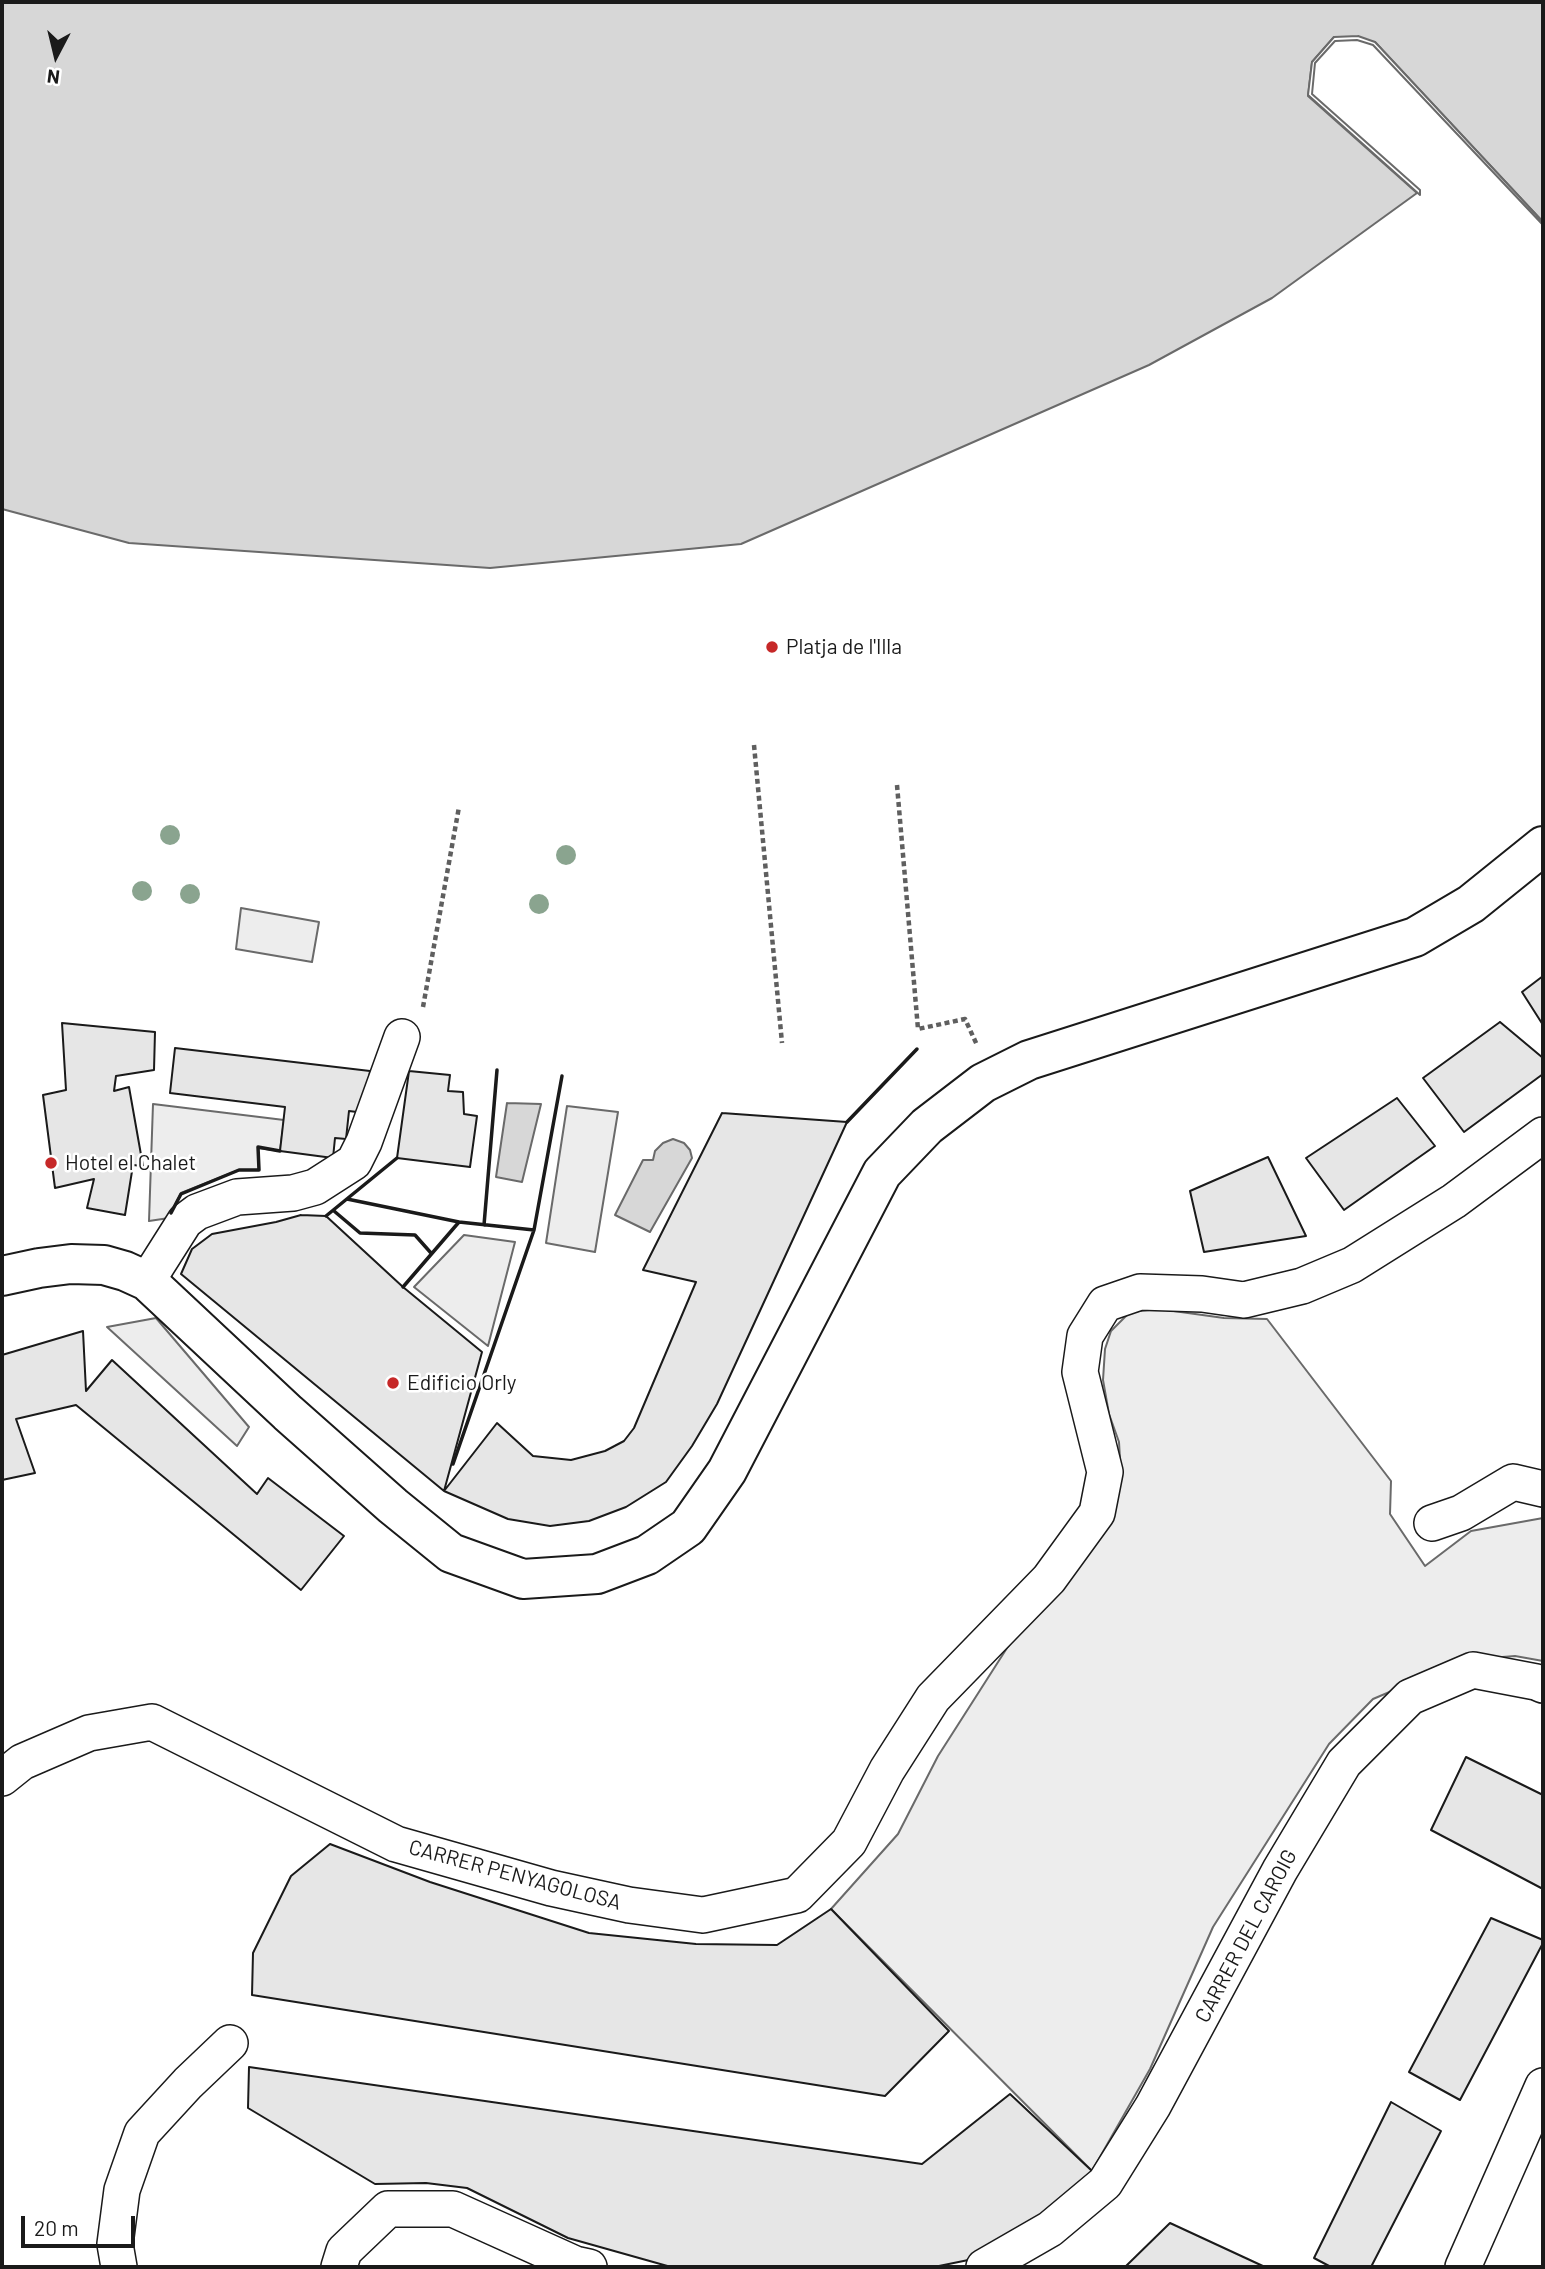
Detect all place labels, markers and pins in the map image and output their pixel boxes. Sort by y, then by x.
place label: Platja de l'Illa [786,634,902,660]
marker: Platja de l'Illa [764,639,780,655]
place label: Hotel el Chalet [65,1150,196,1176]
marker: Hotel el Chalet [43,1155,59,1171]
place label: Edificio Orly [407,1370,517,1396]
marker: Edificio Orly [385,1375,401,1391]

